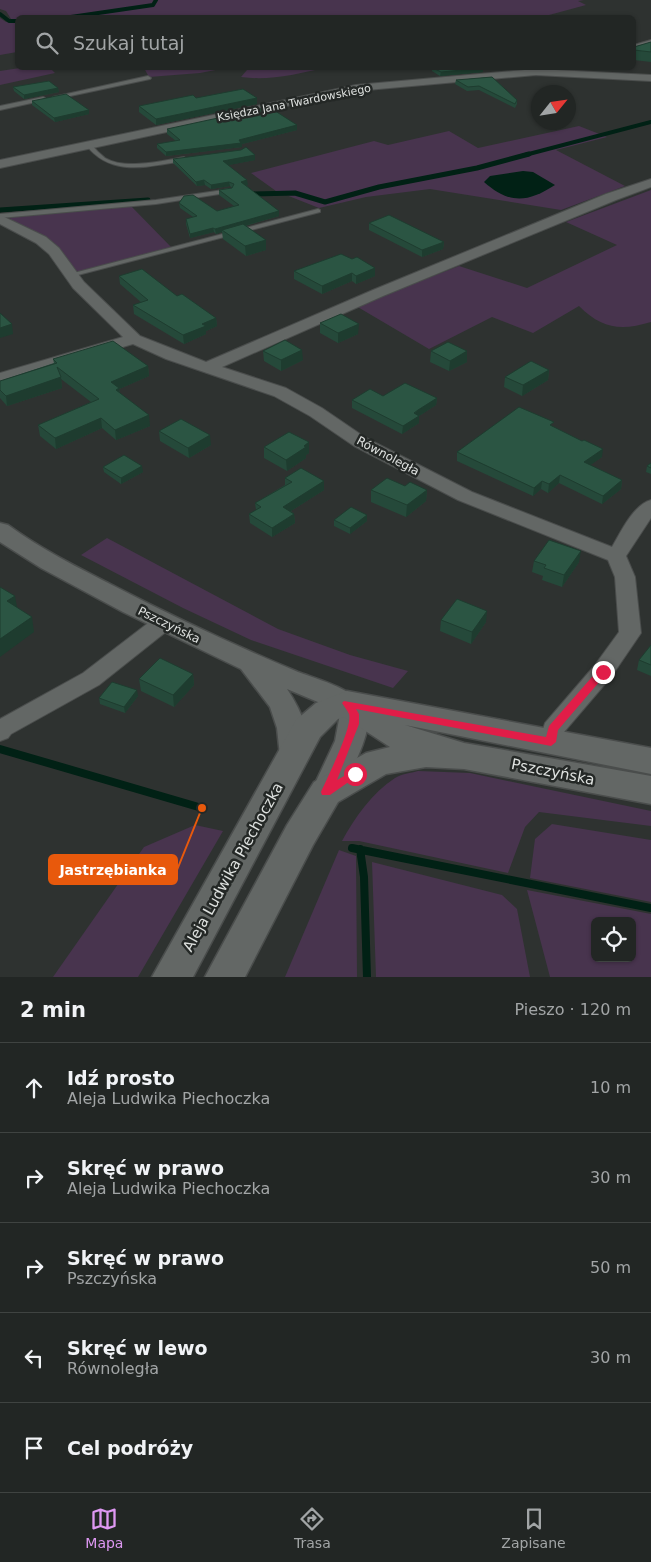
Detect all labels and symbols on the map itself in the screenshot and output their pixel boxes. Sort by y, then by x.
street label: Księdza Jana Twardowskiego [216,82,372,124]
north arrow [531,85,576,130]
street label: Równoległa [354,434,422,478]
street label: Pszczyńska [136,604,202,646]
route end [592,661,615,684]
street label: Pszczyńska [510,755,596,789]
route start [344,763,367,786]
street label: Aleja Ludwika Piechoczka [179,779,287,955]
callout: Jastrzębianka [49,855,177,884]
text: Jastrzębianka [58,862,167,878]

